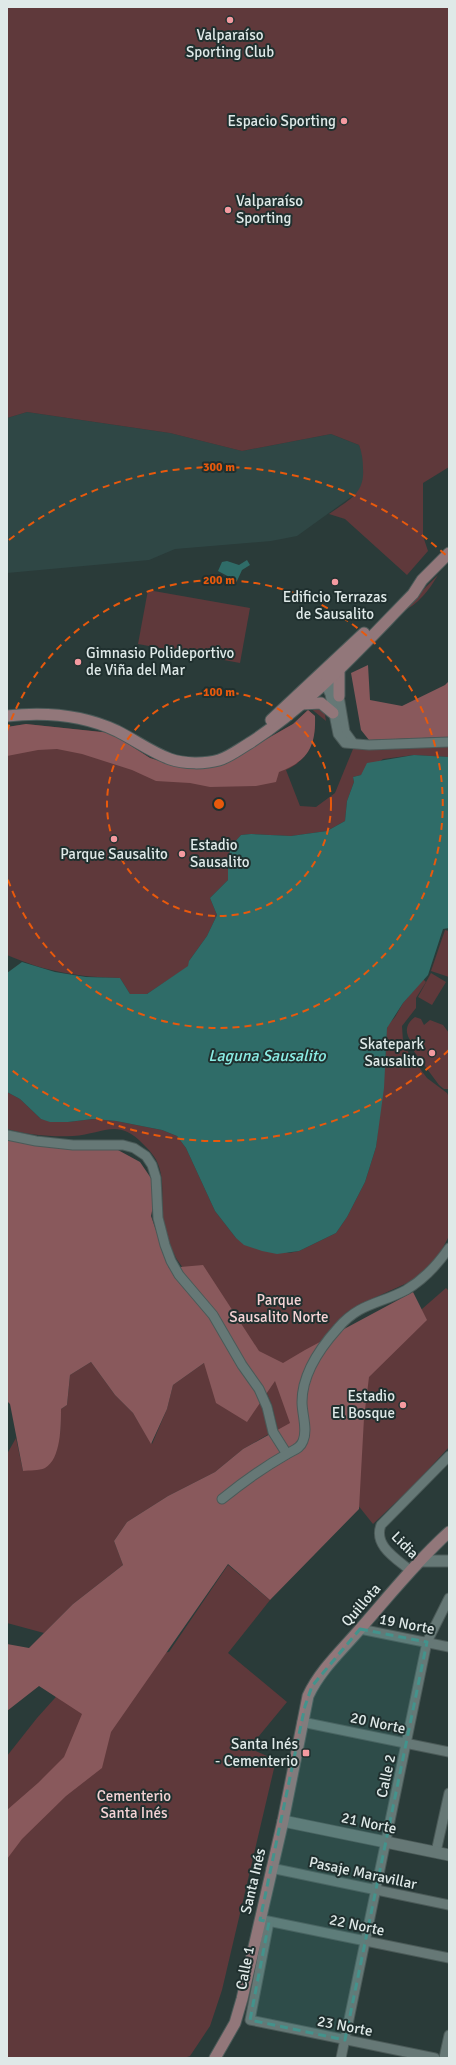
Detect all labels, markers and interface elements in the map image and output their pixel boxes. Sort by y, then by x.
marker: Valparaíso Sporting Club [225,15,235,25]
place label: Valparaíso Sporting Club [186,26,274,61]
place label: Espacio Sporting [228,112,336,130]
marker: Espacio Sporting [339,116,349,126]
place label: Valparaíso Sporting [236,192,303,227]
marker: Valparaíso Sporting [223,205,233,215]
text: 300 m [203,460,235,475]
text: 200 m [203,573,235,588]
marker: Edificio Terrazas de Sausalito [330,577,340,587]
place label: Edificio Terrazas de Sausalito [283,588,388,623]
place label: Gimnasio Polideportivo de Viña del Mar [86,644,234,679]
marker: Gimnasio Polideportivo de Viña del Mar [73,657,83,667]
text: 100 m [203,685,235,700]
centre of rings [212,797,226,811]
marker: Parque Sausalito [109,834,119,844]
place label: Estadio Sausalito [190,836,250,871]
place label: Parque Sausalito [60,845,168,863]
marker: Estadio Sausalito [177,849,187,859]
place label: Skatepark Sausalito [359,1035,424,1070]
water label: Laguna Sausalito [208,1046,326,1066]
marker: Skatepark Sausalito [427,1048,437,1058]
park label: Parque Sausalito Norte [229,1291,329,1326]
place label: Estadio El Bosque [332,1387,395,1422]
marker: Estadio El Bosque [398,1400,408,1410]
street label: Lidia [388,1528,422,1562]
street label: Quillota [337,1580,385,1630]
street label: 19 Norte [378,1610,436,1638]
street label: 20 Norte [349,1708,407,1738]
place label: Santa Inés - Cementerio [215,1735,298,1770]
marker: Santa Inés - Cementerio [301,1748,311,1758]
street label: Calle 2 [373,1753,399,1799]
park label: Cementerio Santa Inés [97,1787,171,1822]
street label: 21 Norte [340,1808,398,1838]
street label: Santa Inés [237,1846,269,1916]
street label: Pasaje Maravillar [307,1853,419,1893]
street label: 22 Norte [328,1910,386,1940]
street label: Calle 1 [232,1945,258,1991]
street label: 23 Norte [316,2012,374,2040]

